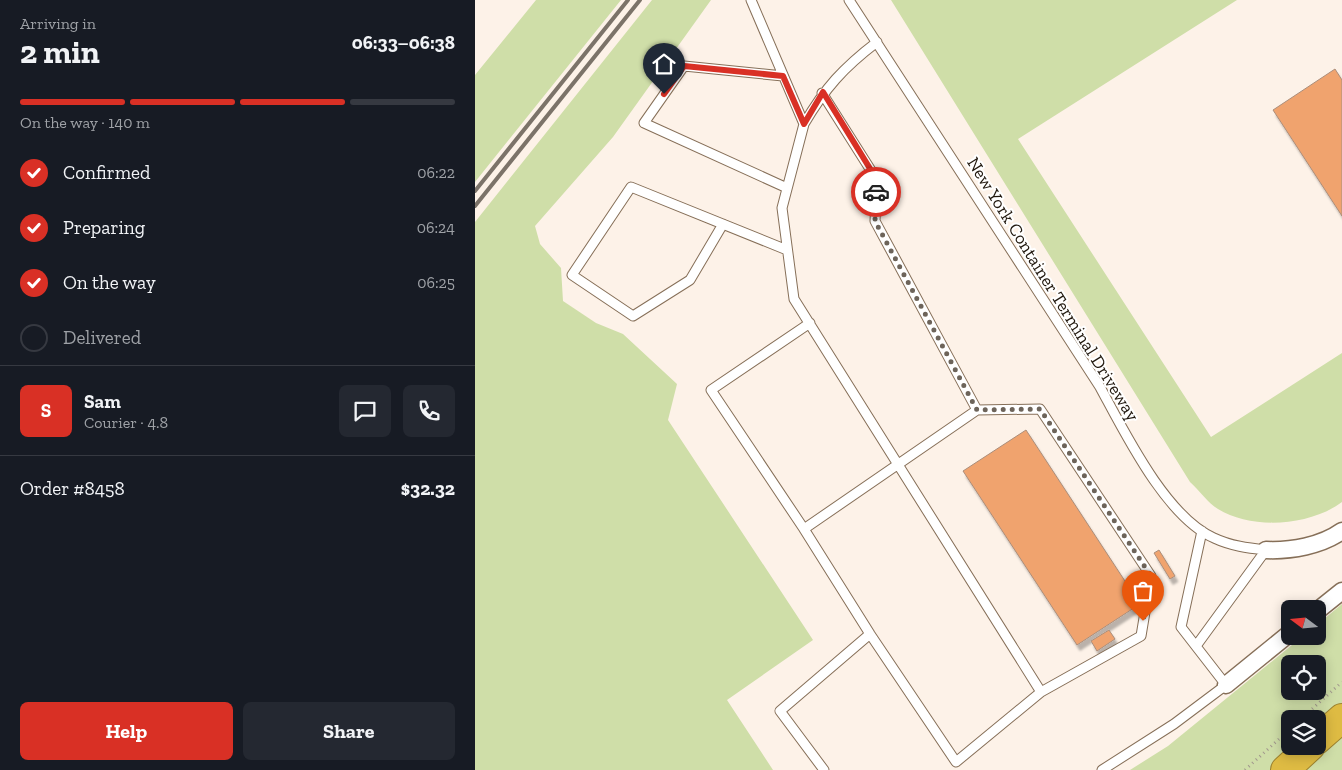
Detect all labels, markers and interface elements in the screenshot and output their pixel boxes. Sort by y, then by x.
text: Arriving in [20,14,96,33]
text: 06:33–06:38 [352,31,455,54]
text: 2 min [20,33,100,71]
pin [643,43,685,94]
icon: home [650,50,678,78]
text: On the way · 140 m [20,113,150,132]
street label: New York Container Terminal Driveway [962,153,1144,426]
icon: check [20,159,48,187]
text: Confirmed [63,161,150,184]
text: 06:22 [417,163,455,182]
courier [851,167,901,217]
icon: car [862,178,890,206]
icon: check [20,214,48,242]
text: Preparing [63,216,145,239]
text: 06:24 [417,218,455,237]
icon: check [20,269,48,297]
text: On the way [63,271,156,294]
text: 06:25 [417,273,455,292]
text: Delivered [63,326,141,349]
button: chat [339,385,391,437]
button: phone [403,385,455,437]
text: Sam [84,390,121,413]
text: S [41,399,51,422]
text: Courier · 4.8 [84,413,168,432]
text: Order #8458 [20,477,125,500]
text: $32.32 [401,477,455,500]
pin [1122,570,1164,621]
icon: bag [1129,577,1157,605]
north arrow [1281,600,1326,645]
map controls [1281,600,1326,755]
button: locate [1281,655,1326,700]
button: Help [20,702,233,760]
button: Share [243,702,455,760]
button: layers [1281,710,1326,755]

